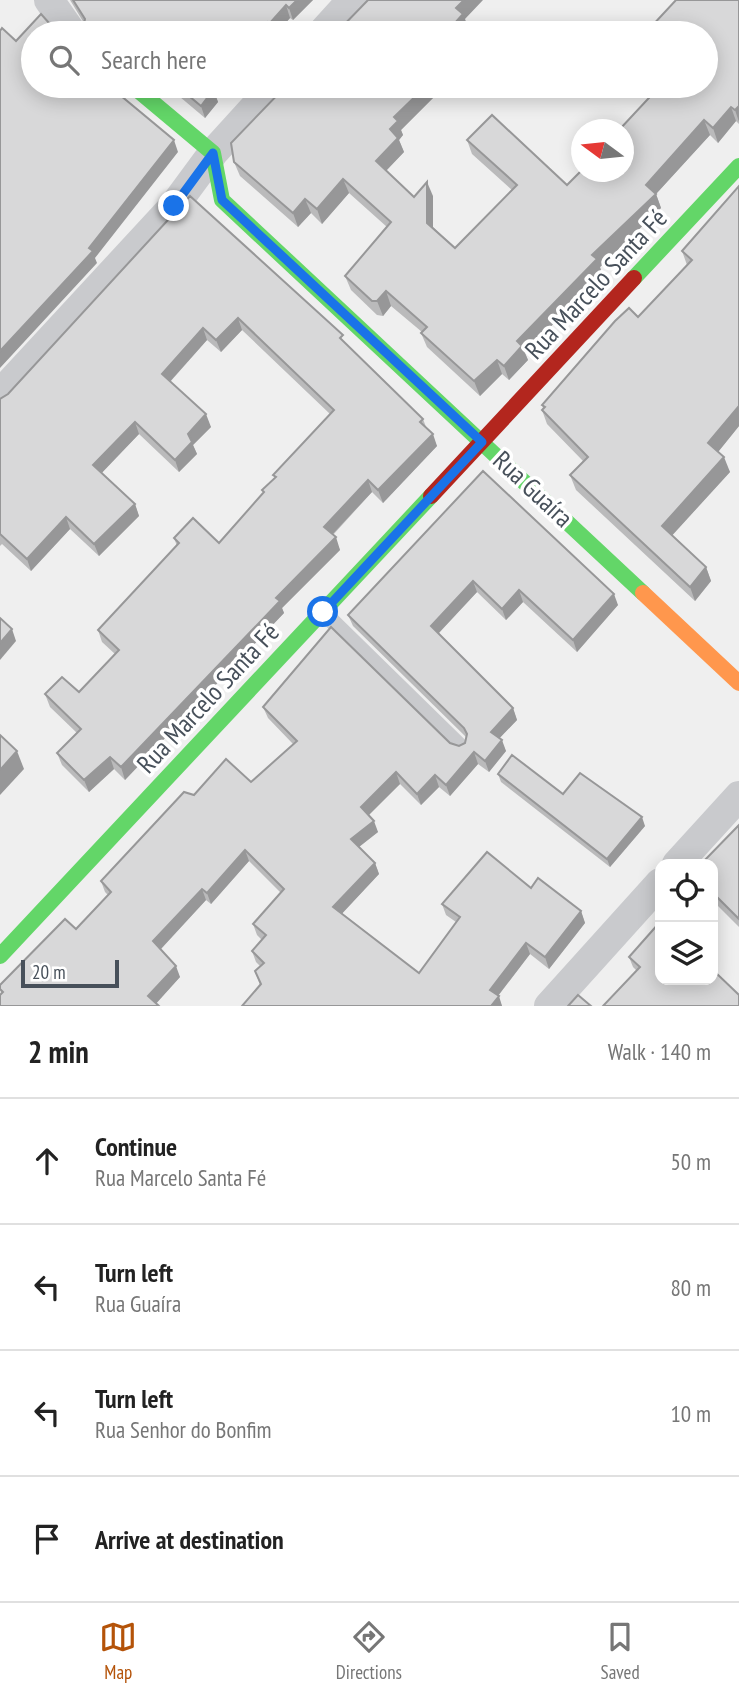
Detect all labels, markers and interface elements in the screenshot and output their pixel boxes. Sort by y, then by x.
search box [21,21,718,98]
icon: search [45,41,83,79]
text: Search here [101,43,207,76]
north arrow [571,119,634,182]
route end [158,190,189,221]
street label: Rua Marcelo Santa Fé [518,202,674,366]
street label: Rua Guaíra [486,443,580,534]
route start [307,596,338,627]
street label: Rua Marcelo Santa Fé [130,616,286,780]
map controls [655,859,718,985]
button: locate [655,859,718,922]
button: layers [655,922,718,985]
scale bar [21,957,119,989]
text: 20 m [32,960,66,984]
text: 2 min [28,1032,89,1071]
text: Walk · 140 m [608,1037,711,1066]
text: Continue [95,1130,177,1163]
icon: ahead [28,1142,66,1180]
text: 50 m [670,1147,711,1176]
text: Rua Marcelo Santa Fé [95,1163,266,1192]
text: Turn left [95,1256,173,1289]
icon: left [28,1268,66,1306]
text: 80 m [670,1273,711,1302]
text: Rua Guaíra [95,1289,181,1318]
text: Turn left [95,1382,173,1415]
icon: left [28,1394,66,1432]
text: 10 m [670,1399,711,1428]
text: Rua Senhor do Bonfim [95,1415,271,1444]
icon: arrive [28,1520,66,1558]
text: Arrive at destination [95,1523,284,1556]
tab: Map [99,1618,137,1684]
tab: Directions [336,1618,402,1684]
tab: Saved [601,1618,640,1684]

